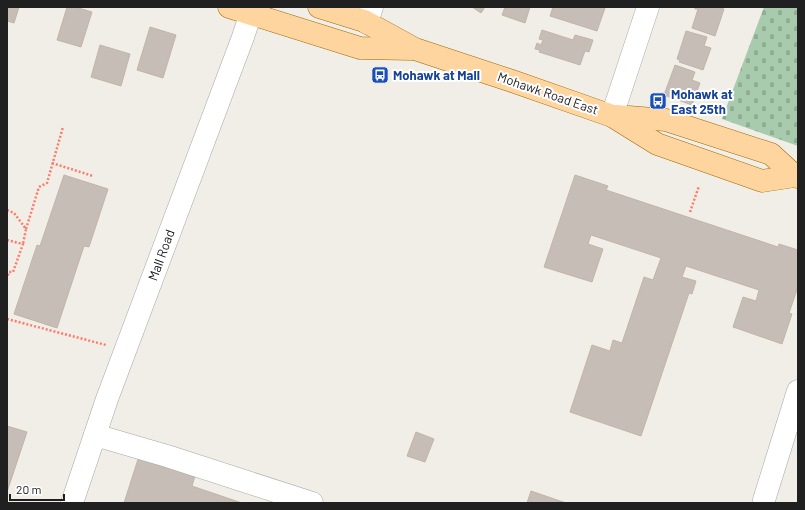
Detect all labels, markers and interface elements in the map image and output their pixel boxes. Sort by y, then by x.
bus stop icon: Mohawk at Mall [370,65,390,85]
place label: Mohawk at Mall [393,67,480,83]
street label: Mohawk Road East [496,68,600,118]
place label: Mohawk at East 25th [671,86,733,117]
bus stop icon: Mohawk at East 25th [648,91,668,111]
street label: Mall Road [144,227,178,283]
scale bar [10,476,64,502]
text: 20 m [16,482,42,496]

